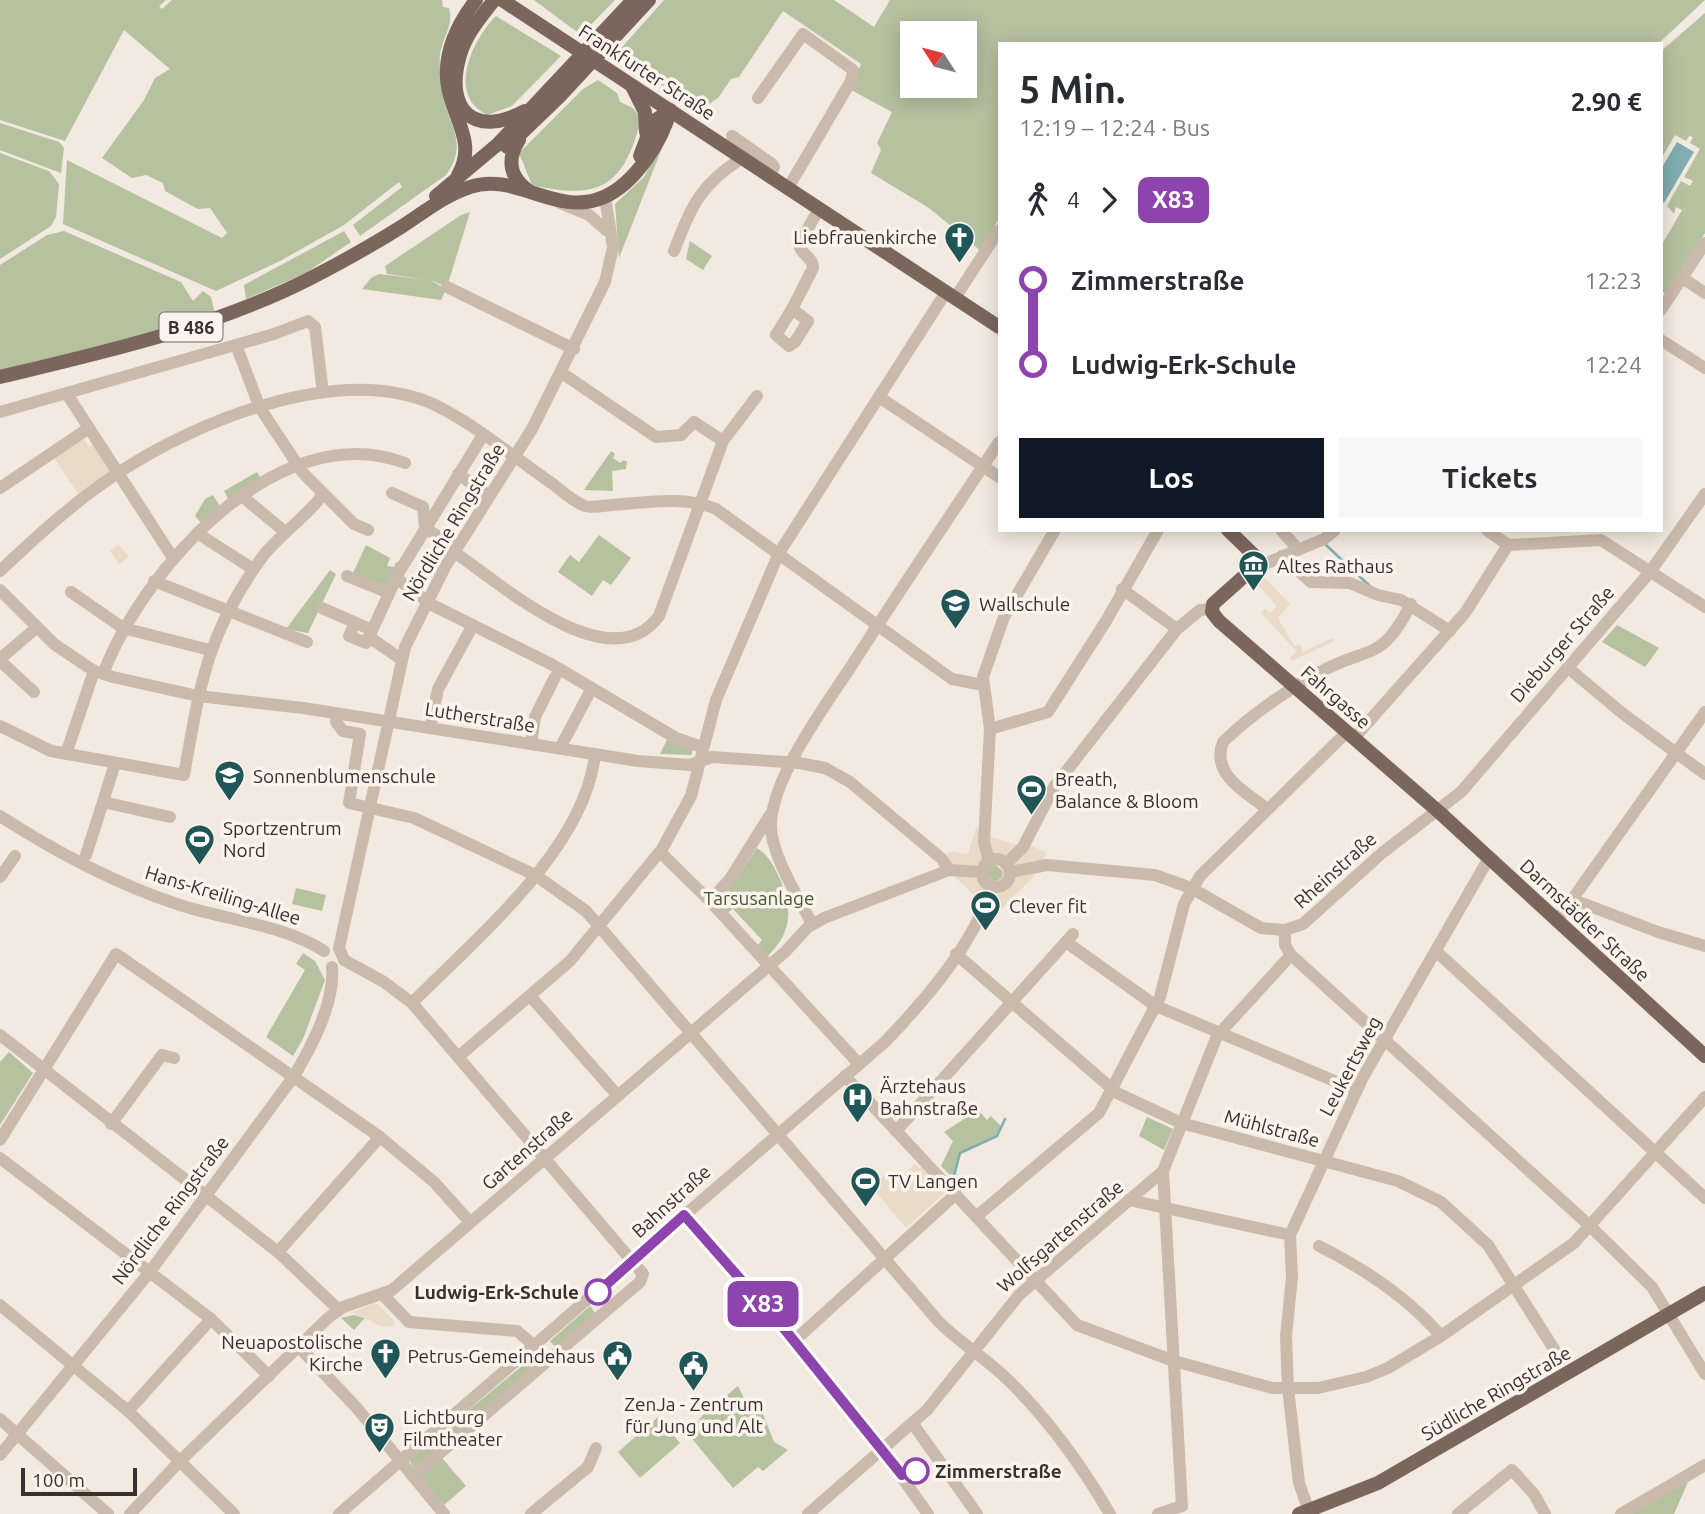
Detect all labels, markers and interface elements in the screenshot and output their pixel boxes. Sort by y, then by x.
street label: Frankfurter Straße [575,20,719,124]
north arrow [900,21,976,98]
map controls [900,21,977,98]
text: 5 Min. [1019,68,1125,110]
text: 2.90 € [1571,87,1642,116]
text: 12:19 – 12:24 · Bus [1019,115,1210,140]
icon: walk [1019,181,1057,219]
icon: forward [1090,181,1128,219]
text: X83 [1152,186,1195,213]
text: 4 [1067,187,1080,212]
church icon: Liebfrauenkirche [943,220,977,264]
place label: Liebfrauenkirche [793,226,937,248]
text: Zimmerstraße [1071,266,1244,295]
text: 12:23 [1584,268,1642,293]
road number: B 486 [160,312,222,342]
text: Ludwig-Erk-Schule [1071,350,1297,379]
text: 12:24 [1584,352,1642,377]
button: Los [1019,438,1324,518]
button: Tickets [1338,438,1642,518]
street label: Nördliche Ringstraße [397,439,509,605]
museum icon: Altes Rathaus [1237,549,1271,593]
place label: Altes Rathaus [1277,555,1394,577]
street label: Dieburger Straße [1505,581,1619,707]
school or university icon: Wallschule [939,587,973,631]
place label: Wallschule [979,593,1070,615]
street label: Fahrgasse [1297,661,1375,733]
street label: Lutherstraße [423,697,537,737]
school or university icon: Sonnenblumenschule [213,759,247,803]
place label: Sonnenblumenschule [253,765,436,787]
place label: Breath, Balance & Bloom [1055,768,1199,812]
sports icon: Breath, Balance & Bloom [1015,773,1049,817]
place label: Sportzentrum Nord [223,817,342,861]
sports icon: Sportzentrum Nord [183,822,217,866]
street label: Rheinstraße [1289,827,1381,913]
street label: Darmstädter Straße [1516,854,1654,986]
street label: Hans-Kreiling-Allee [143,861,303,929]
park label: Tarsusanlage [704,887,814,909]
sports icon: Clever fit [969,889,1003,933]
place label: Clever fit [1009,895,1087,917]
street label: Leukertsweg [1315,1012,1385,1120]
place label: Ärztehaus Bahnstraße [880,1075,978,1119]
hospital icon: Ärztehaus Bahnstraße [840,1080,874,1124]
street label: Gartenstraße [477,1104,577,1194]
street label: Mühlstraße [1222,1105,1322,1151]
street label: Nördliche Ringstraße [107,1132,233,1288]
street label: Bahnstraße [627,1160,715,1242]
sports icon: TV Langen [848,1164,882,1208]
place label: TV Langen [888,1170,978,1192]
street label: Wolfsgartenstraße [992,1175,1128,1297]
marker: Ludwig-Erk-Schule [585,1279,611,1305]
place label: Ludwig-Erk-Schule [414,1281,579,1303]
line badge: X83 [723,1281,803,1327]
text: X83 [742,1290,784,1317]
place label: Neuapostolische Kirche [221,1331,363,1375]
church icon: Neuapostolische Kirche [369,1336,403,1380]
public building icon: Petrus-Gemeindehaus [601,1339,635,1383]
street label: Südliche Ringstraße [1417,1341,1575,1445]
place label: Petrus-Gemeindehaus [407,1345,595,1367]
public building icon: ZenJa - Zentrum für Jung und Alt [677,1348,711,1392]
place label: ZenJa - Zentrum für Jung und Alt [624,1393,764,1437]
place label: Lichtburg Filmtheater [403,1406,503,1450]
theatre icon: Lichtburg Filmtheater [363,1411,397,1455]
marker: Zimmerstraße [903,1458,929,1484]
place label: Zimmerstraße [935,1460,1062,1482]
scale bar [21,1465,136,1497]
text: 100 m [32,1469,85,1491]

